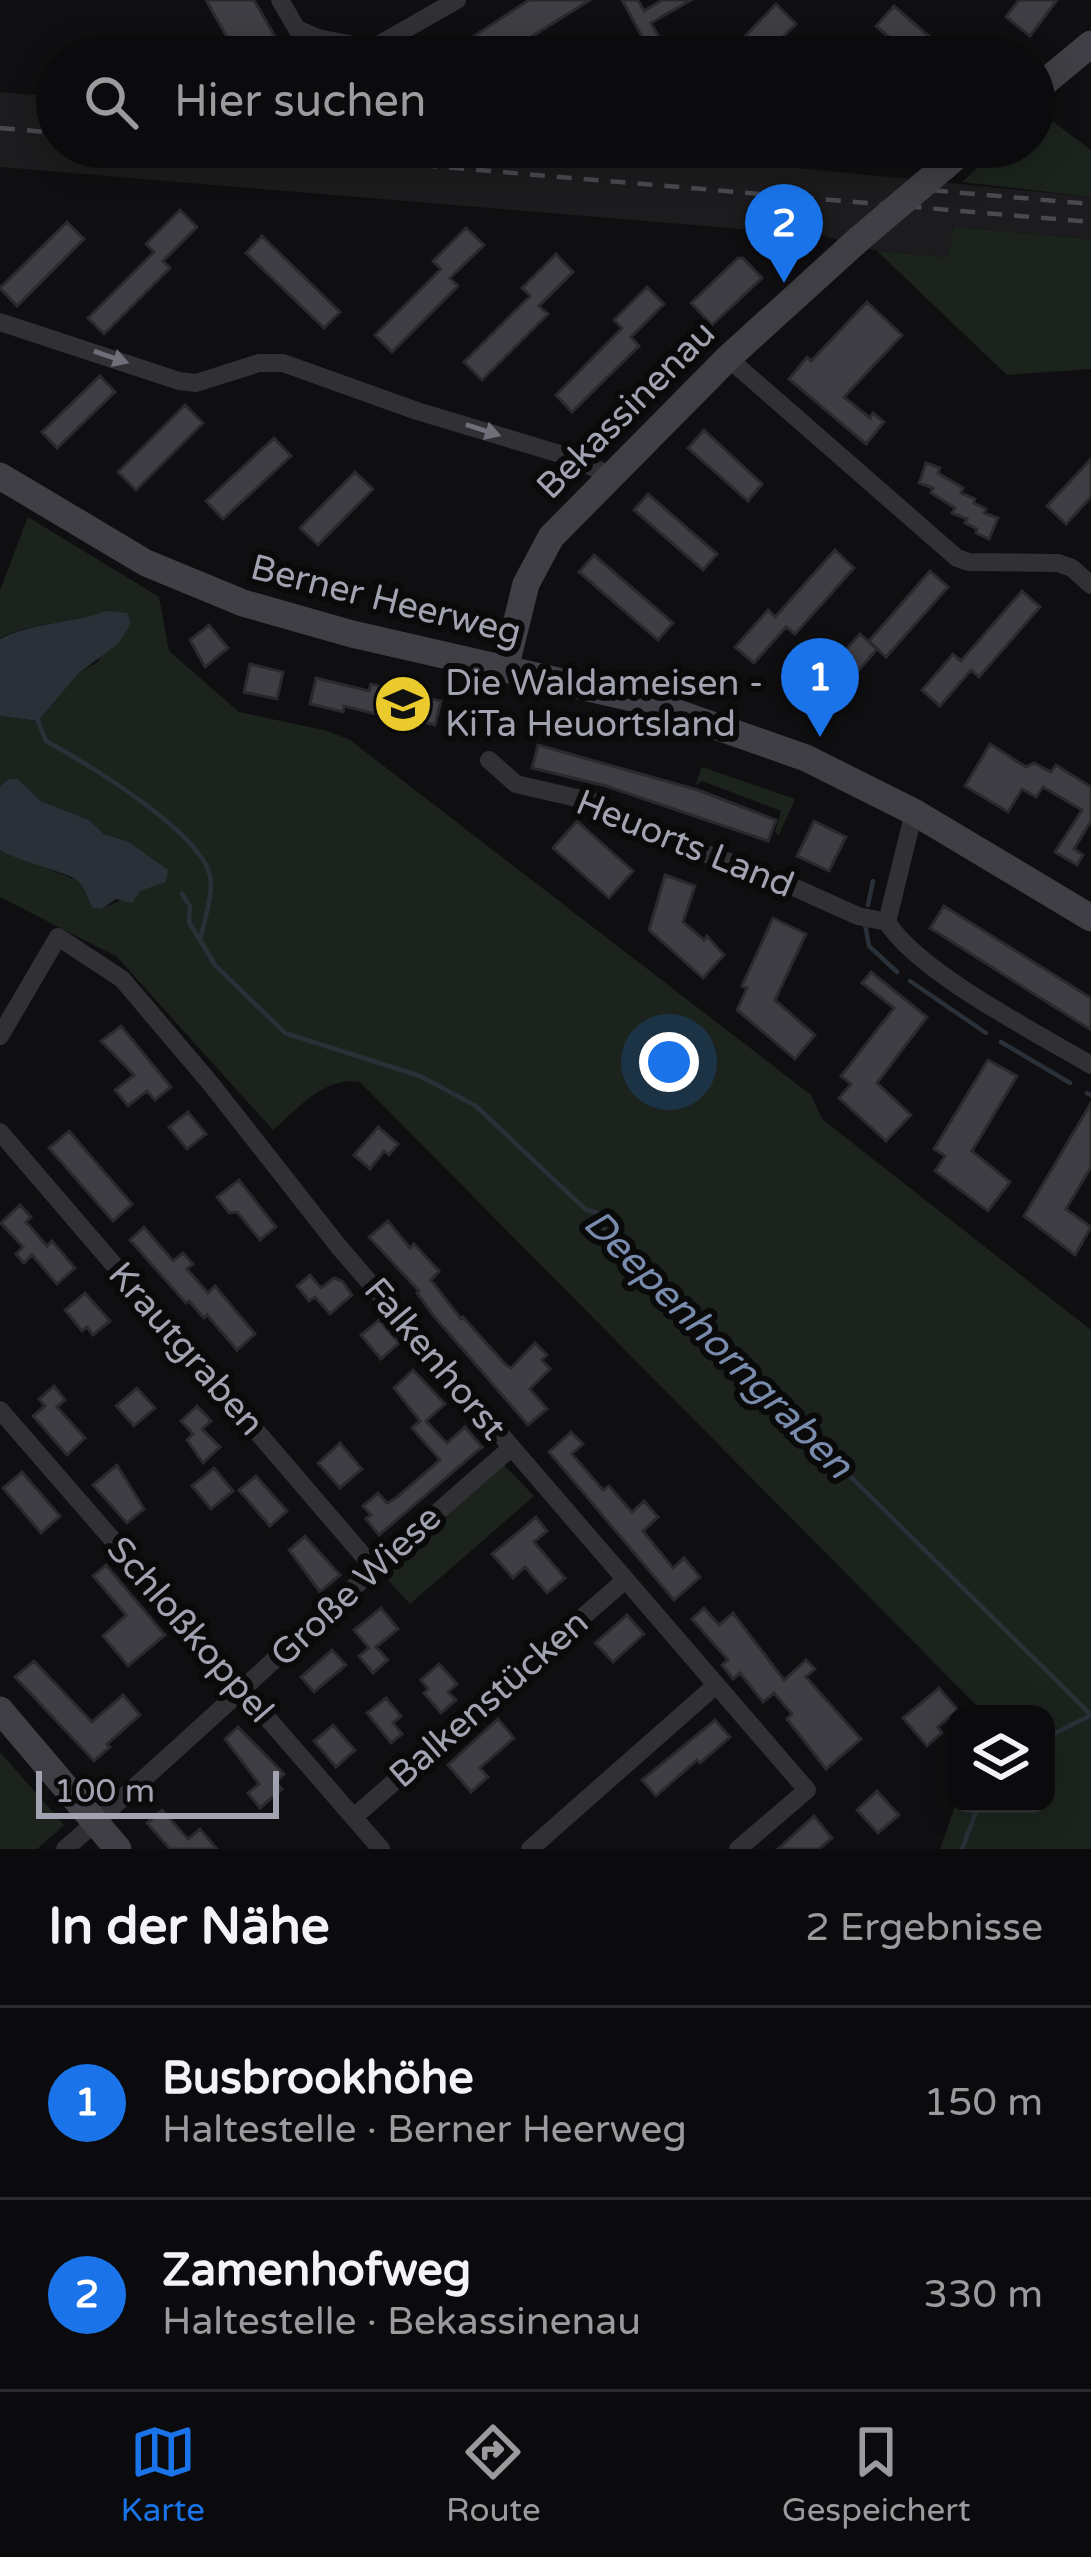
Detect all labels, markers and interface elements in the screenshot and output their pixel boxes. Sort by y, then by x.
search box [36,36,1055,168]
icon: search [78,69,144,135]
text: Hier suchen [174,75,426,129]
pin: 2 [745,184,823,283]
street label: Bekassinenau [528,312,724,508]
one-way arrow [94,349,130,368]
one-way arrow [465,421,502,440]
street label: Berner Heerweg [246,546,526,654]
pin: 1 [781,638,859,737]
place label: Die Waldameisen - KiTa Heuortsland [445,662,764,746]
school or university icon: Die Waldameisen - KiTa Heuortsland [372,673,434,735]
street label: Heuorts Land [570,781,800,907]
your location [639,1032,699,1092]
water label: Deepenhorngraben [574,1200,863,1489]
street label: Krautgraben [99,1254,273,1444]
street label: Falkenhorst [355,1269,515,1449]
street label: Große Wiese [262,1496,450,1676]
street label: Schloßkoppel [98,1528,282,1732]
street label: Balkenstücken [381,1601,597,1797]
map controls [947,1705,1055,1813]
button: layers [947,1705,1055,1813]
scale bar [36,1765,279,1818]
text: 100 m [54,1772,155,1811]
text: In der Nähe [48,1896,330,1958]
text: 2 Ergebnisse [805,1904,1043,1951]
text: Busbrookhöhe [162,2052,474,2106]
text: 1 [75,2079,99,2126]
text: 150 m [924,2079,1043,2126]
text: Haltestelle · Berner Heerweg [162,2106,687,2153]
text: Zamenhofweg [162,2244,471,2298]
text: 2 [75,2271,99,2318]
text: 330 m [924,2271,1043,2318]
text: Haltestelle · Bekassinenau [162,2298,641,2345]
tab: Karte [121,2419,205,2530]
tab: Route [446,2419,541,2530]
tab: Gespeichert [782,2419,970,2530]

